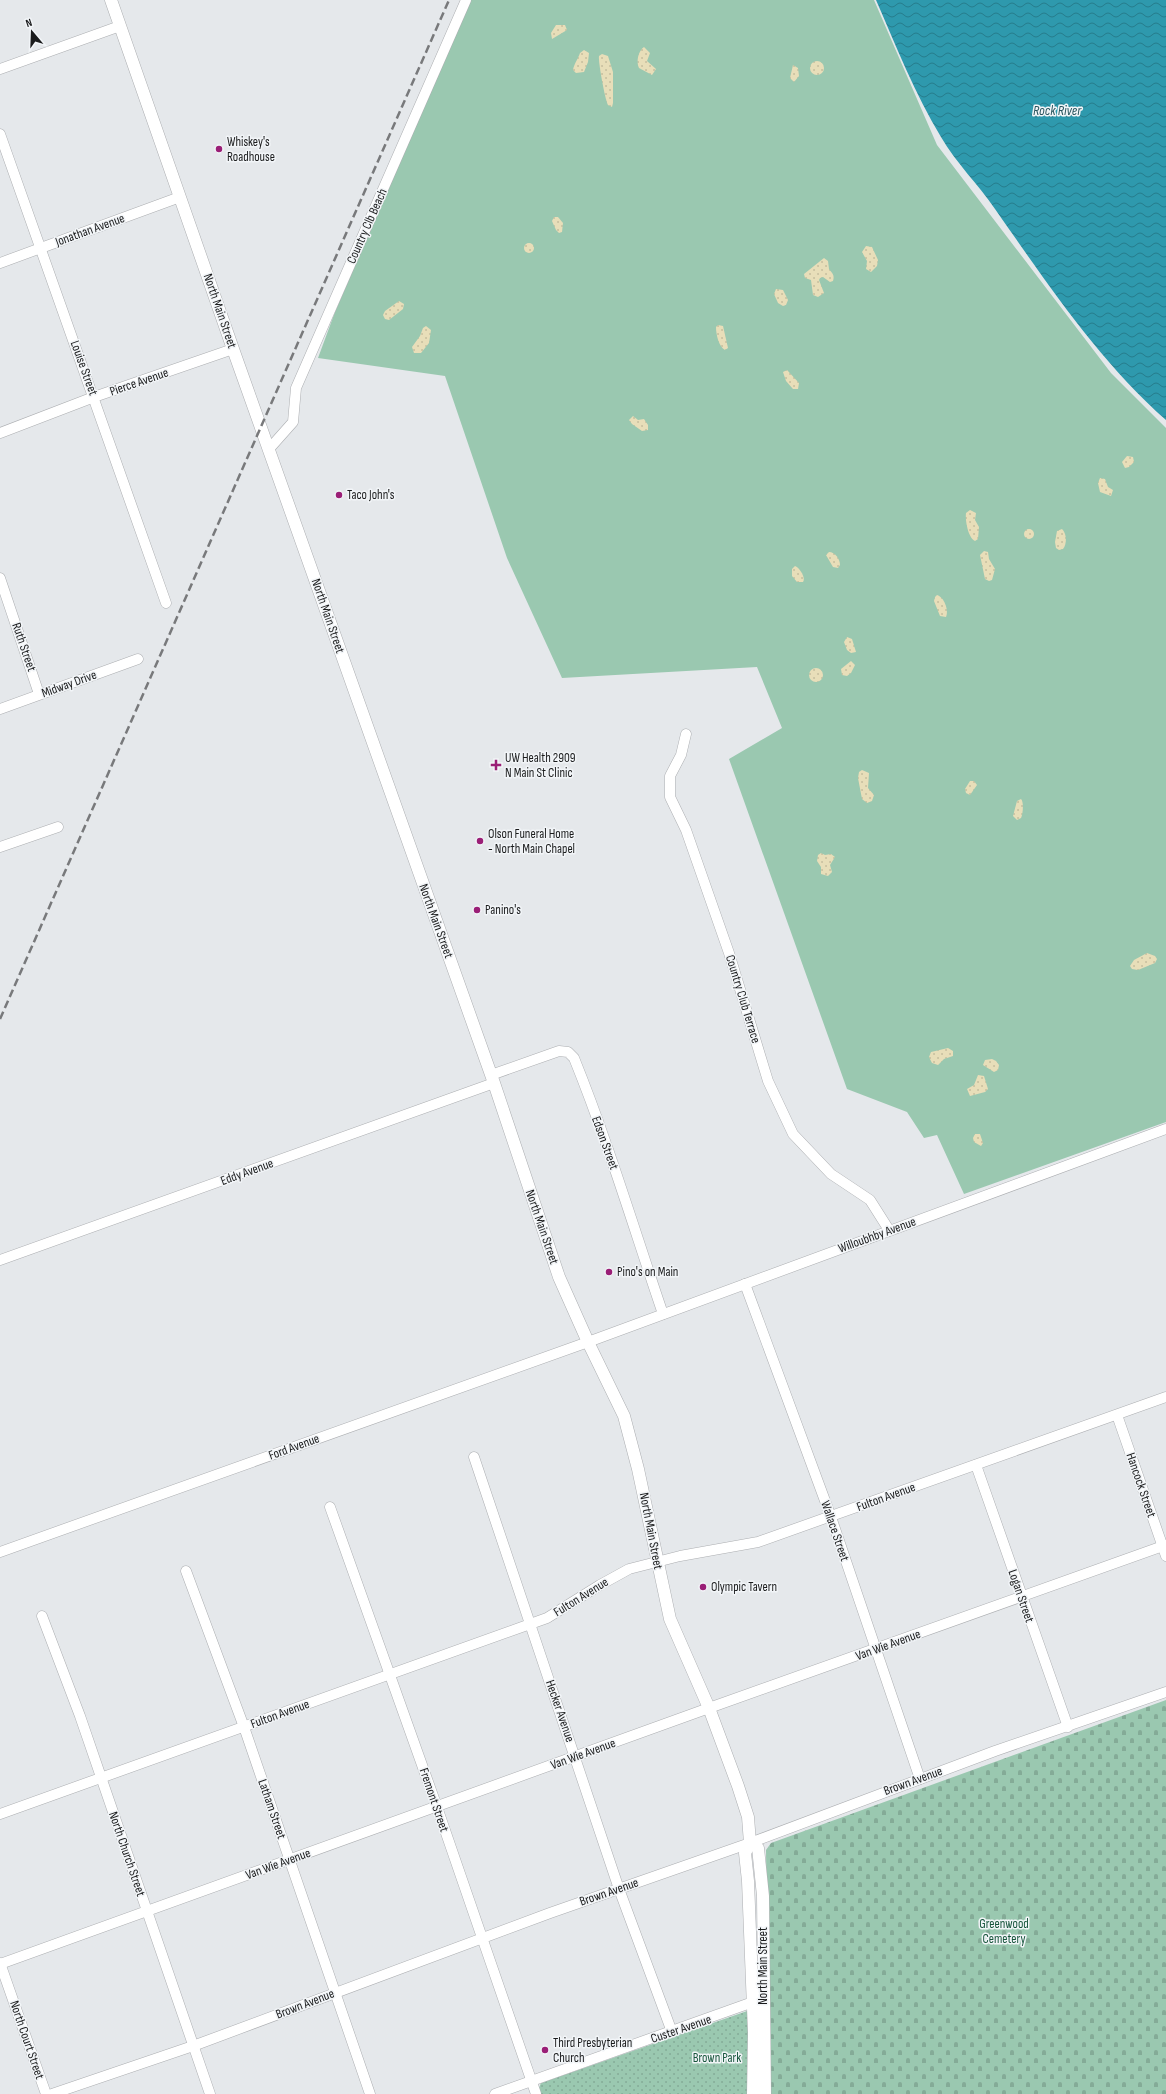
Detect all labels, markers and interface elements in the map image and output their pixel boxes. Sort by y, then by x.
north arrow [12,12,52,52]
text: N [24,16,34,30]
water label: Rock River [1033,102,1082,119]
place label: Whiskey's Roadhouse [227,134,275,165]
marker: Whiskey's Roadhouse [214,144,224,154]
street label: Country Clb Beach [343,186,391,266]
street label: Jonathan Avenue [52,210,127,250]
street label: North Main Street [200,272,240,350]
street label: Louise Street [67,338,101,398]
street label: Pierce Avenue [108,365,170,399]
place label: Taco John's [347,487,395,503]
marker: Taco John's [334,490,344,500]
street label: North Main Street [308,577,348,655]
street label: Ruth Street [8,621,40,673]
street label: Midway Drive [39,667,99,701]
place label: UW Health 2909 N Main St Clinic [505,750,576,781]
marker: UW Health 2909 N Main St Clinic [490,759,502,771]
place label: Olson Funeral Home - North Main Chapel [488,826,575,857]
marker: Olson Funeral Home - North Main Chapel [475,836,485,846]
street label: North Main Street [415,882,457,960]
place label: Panino's [485,902,521,918]
marker: Panino's [472,905,482,915]
street label: Country Club Terrace [722,953,764,1045]
street label: Edson Street [588,1114,622,1172]
street label: Eddy Avenue [218,1155,276,1189]
street label: North Main Street [522,1188,562,1266]
street label: Willoubhby Avenue [836,1214,918,1256]
place label: Pino's on Main [617,1264,678,1280]
marker: Pino's on Main [604,1267,614,1277]
street label: Ford Avenue [266,1430,322,1464]
street label: Hancock Street [1122,1451,1160,1519]
street label: Fulton Avenue [854,1479,918,1515]
street label: North Main Street [636,1491,666,1571]
street label: Wallace Street [817,1499,853,1563]
street label: Logan Street [1004,1567,1038,1625]
street label: Fulton Avenue [551,1574,611,1620]
place label: Olympic Tavern [711,1579,777,1595]
marker: Olympic Tavern [698,1582,708,1592]
street label: Van Wie Avenue [853,1626,923,1664]
street label: Hecker Avenue [542,1678,578,1744]
street label: Fulton Avenue [248,1696,312,1732]
street label: Van Wie Avenue [548,1735,618,1773]
street label: Brown Avenue [881,1763,945,1799]
street label: Fremont Street [416,1766,452,1834]
street label: Latham Street [254,1777,290,1841]
street label: North Church Street [105,1810,149,1899]
street label: Van Wie Avenue [243,1845,313,1883]
street label: Brown Avenue [577,1874,641,1910]
park label: Greenwood Cemetery [979,1916,1029,1947]
street label: North Main Street [755,1927,771,2005]
street label: Brown Avenue [273,1986,337,2022]
street label: North Court Street [6,1999,48,2081]
street label: Custer Avenue [649,2011,713,2047]
place label: Third Presbyterian Church [553,2035,632,2066]
marker: Third Presbyterian Church [540,2045,550,2055]
park label: Brown Park [693,2050,741,2066]

